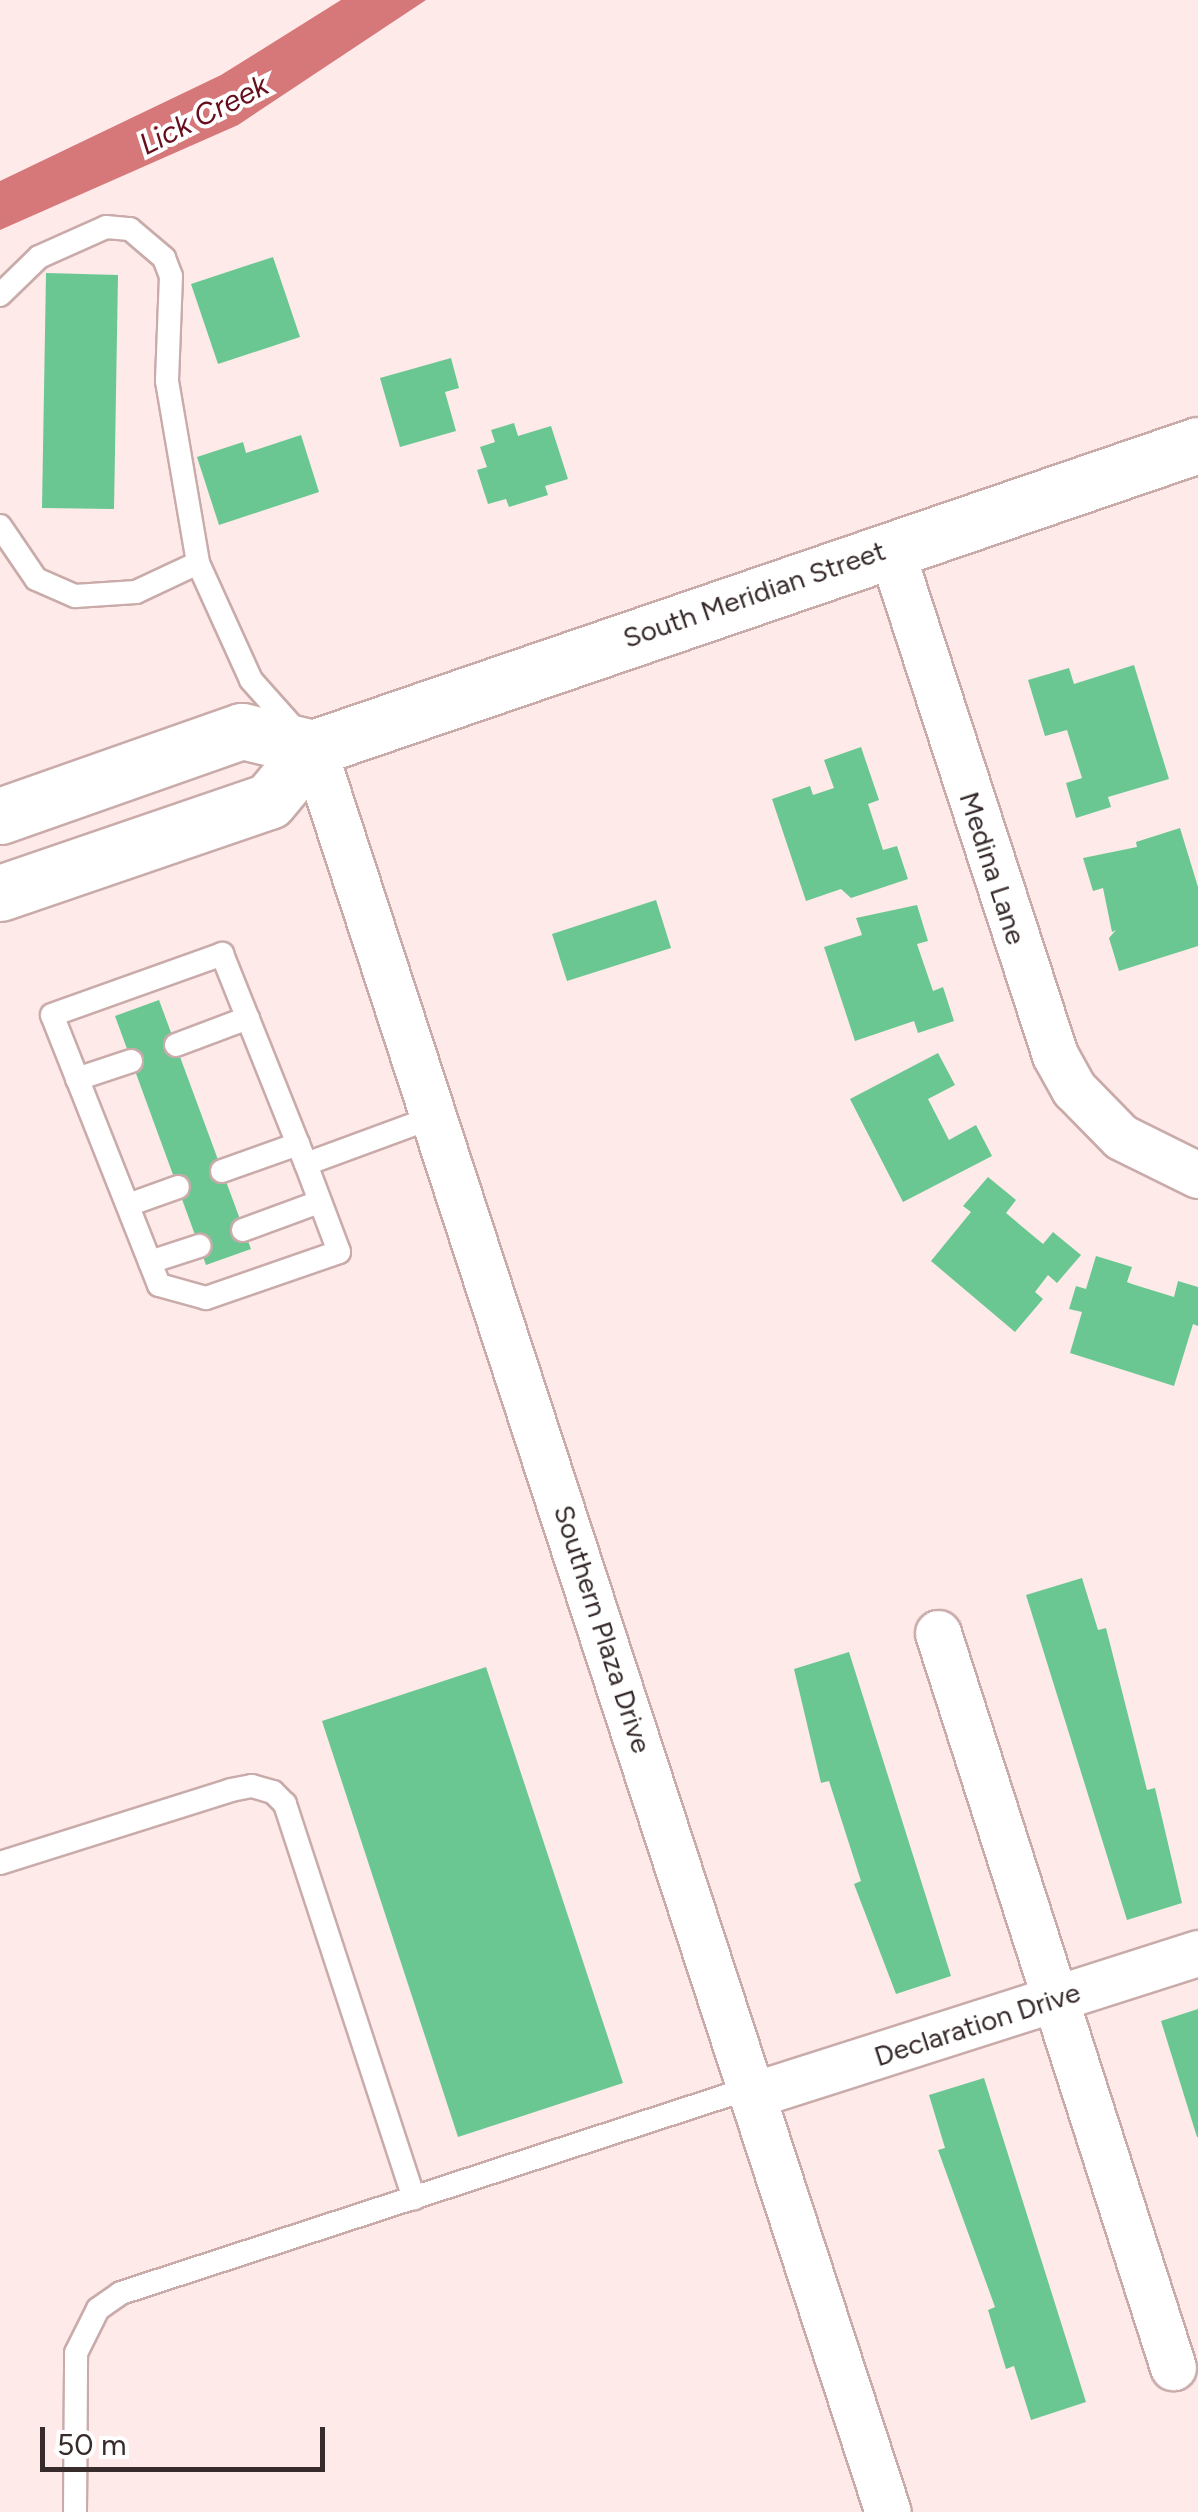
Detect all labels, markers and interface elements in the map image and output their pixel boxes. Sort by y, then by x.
water label: Lick Creek [133,67,275,163]
street label: South Meridian Street [618,533,890,655]
street label: Medina Lane [953,787,1033,949]
street label: Southern Plaza Drive [547,1501,659,1757]
street label: Declaration Drive [870,1975,1084,2073]
scale bar [45,2407,330,2469]
text: 50 m [57,2426,126,2463]

